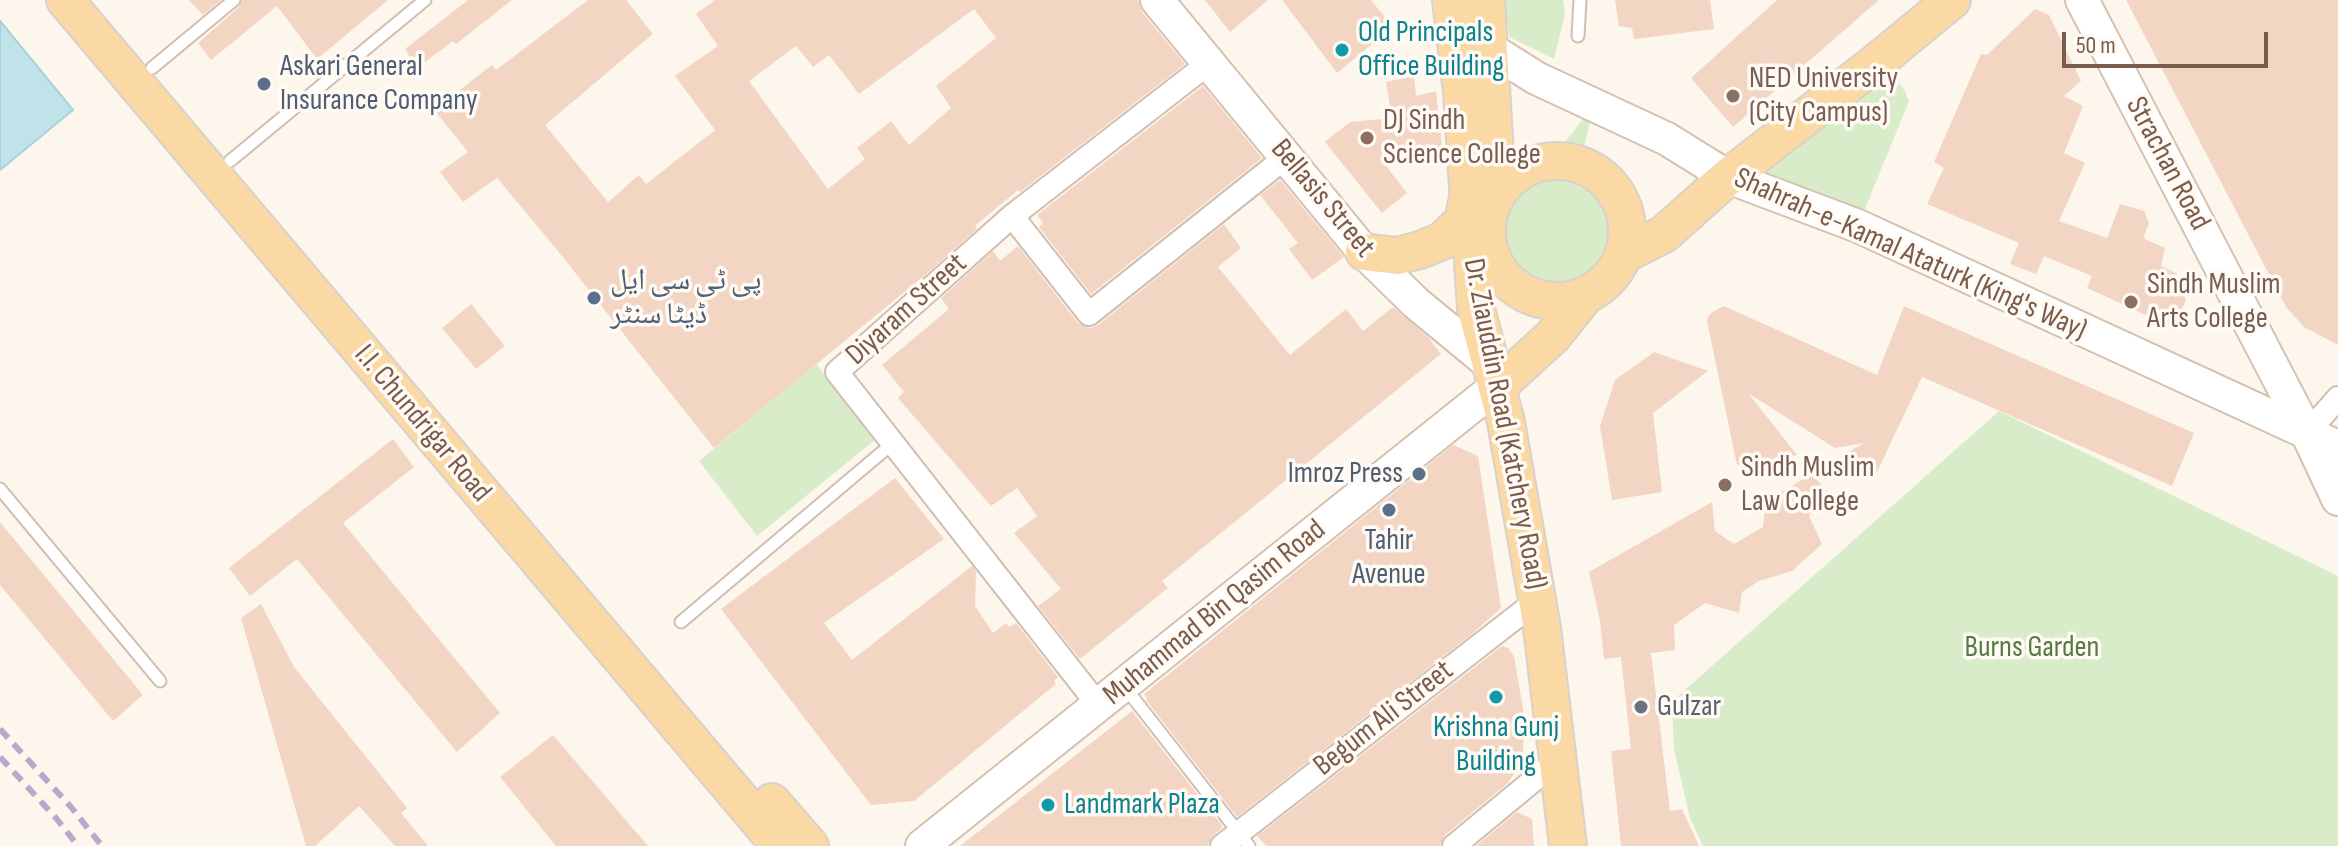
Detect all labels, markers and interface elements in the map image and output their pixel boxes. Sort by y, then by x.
place label: Old Principals Office Building [1358,15,1504,86]
scale bar [2066,16,2272,66]
text: 50 m [2076,31,2116,60]
marker: Old Principals Office Building [1333,41,1351,59]
place label: Askari General Insurance Company [280,49,478,120]
place label: NED University (City Campus) [1749,61,1898,132]
marker: Askari General Insurance Company [255,75,273,93]
marker: NED University (City Campus) [1724,87,1742,105]
street label: Strachan Road [2117,91,2217,237]
place label: DJ Sindh Science College [1383,103,1541,174]
marker: DJ Sindh Science College [1358,129,1376,147]
street label: Bellasis Street [1262,133,1382,265]
street label: Shahrah-e-Kamal Ataturk (King's Way) [1728,161,2092,349]
street label: Diyaram Street [839,246,975,374]
street label: Dr. Ziauddin Road (Katchery Road) [1454,256,1554,592]
place label: پی ٹی سی ایل ڈیٹا سنٹر [610,263,762,334]
place label: Sindh Muslim Arts College [2147,267,2281,338]
marker: پی ٹی سی ایل ڈیٹا سنٹر [585,289,603,307]
marker: Sindh Muslim Arts College [2122,293,2140,311]
street label: I.I. Chundrigar Road [346,338,498,510]
place label: Sindh Muslim Law College [1741,450,1875,520]
place label: Imroz Press [1288,456,1403,492]
marker: Imroz Press [1410,465,1428,483]
marker: Sindh Muslim Law College [1716,476,1734,494]
marker: Tahir Avenue [1380,501,1398,519]
street label: Muhammad Bin Qasim Road [1097,512,1333,714]
place label: Tahir Avenue [1352,523,1426,594]
park label: Burns Garden [1965,630,2099,666]
street label: Begum Ali Street [1307,653,1461,785]
marker: Krishna Gunj Building [1487,688,1505,706]
place label: Gulzar [1657,689,1721,725]
marker: Gulzar [1632,698,1650,716]
place label: Krishna Gunj Building [1433,710,1559,780]
place label: Landmark Plaza [1064,787,1220,823]
marker: Landmark Plaza [1039,796,1057,814]

